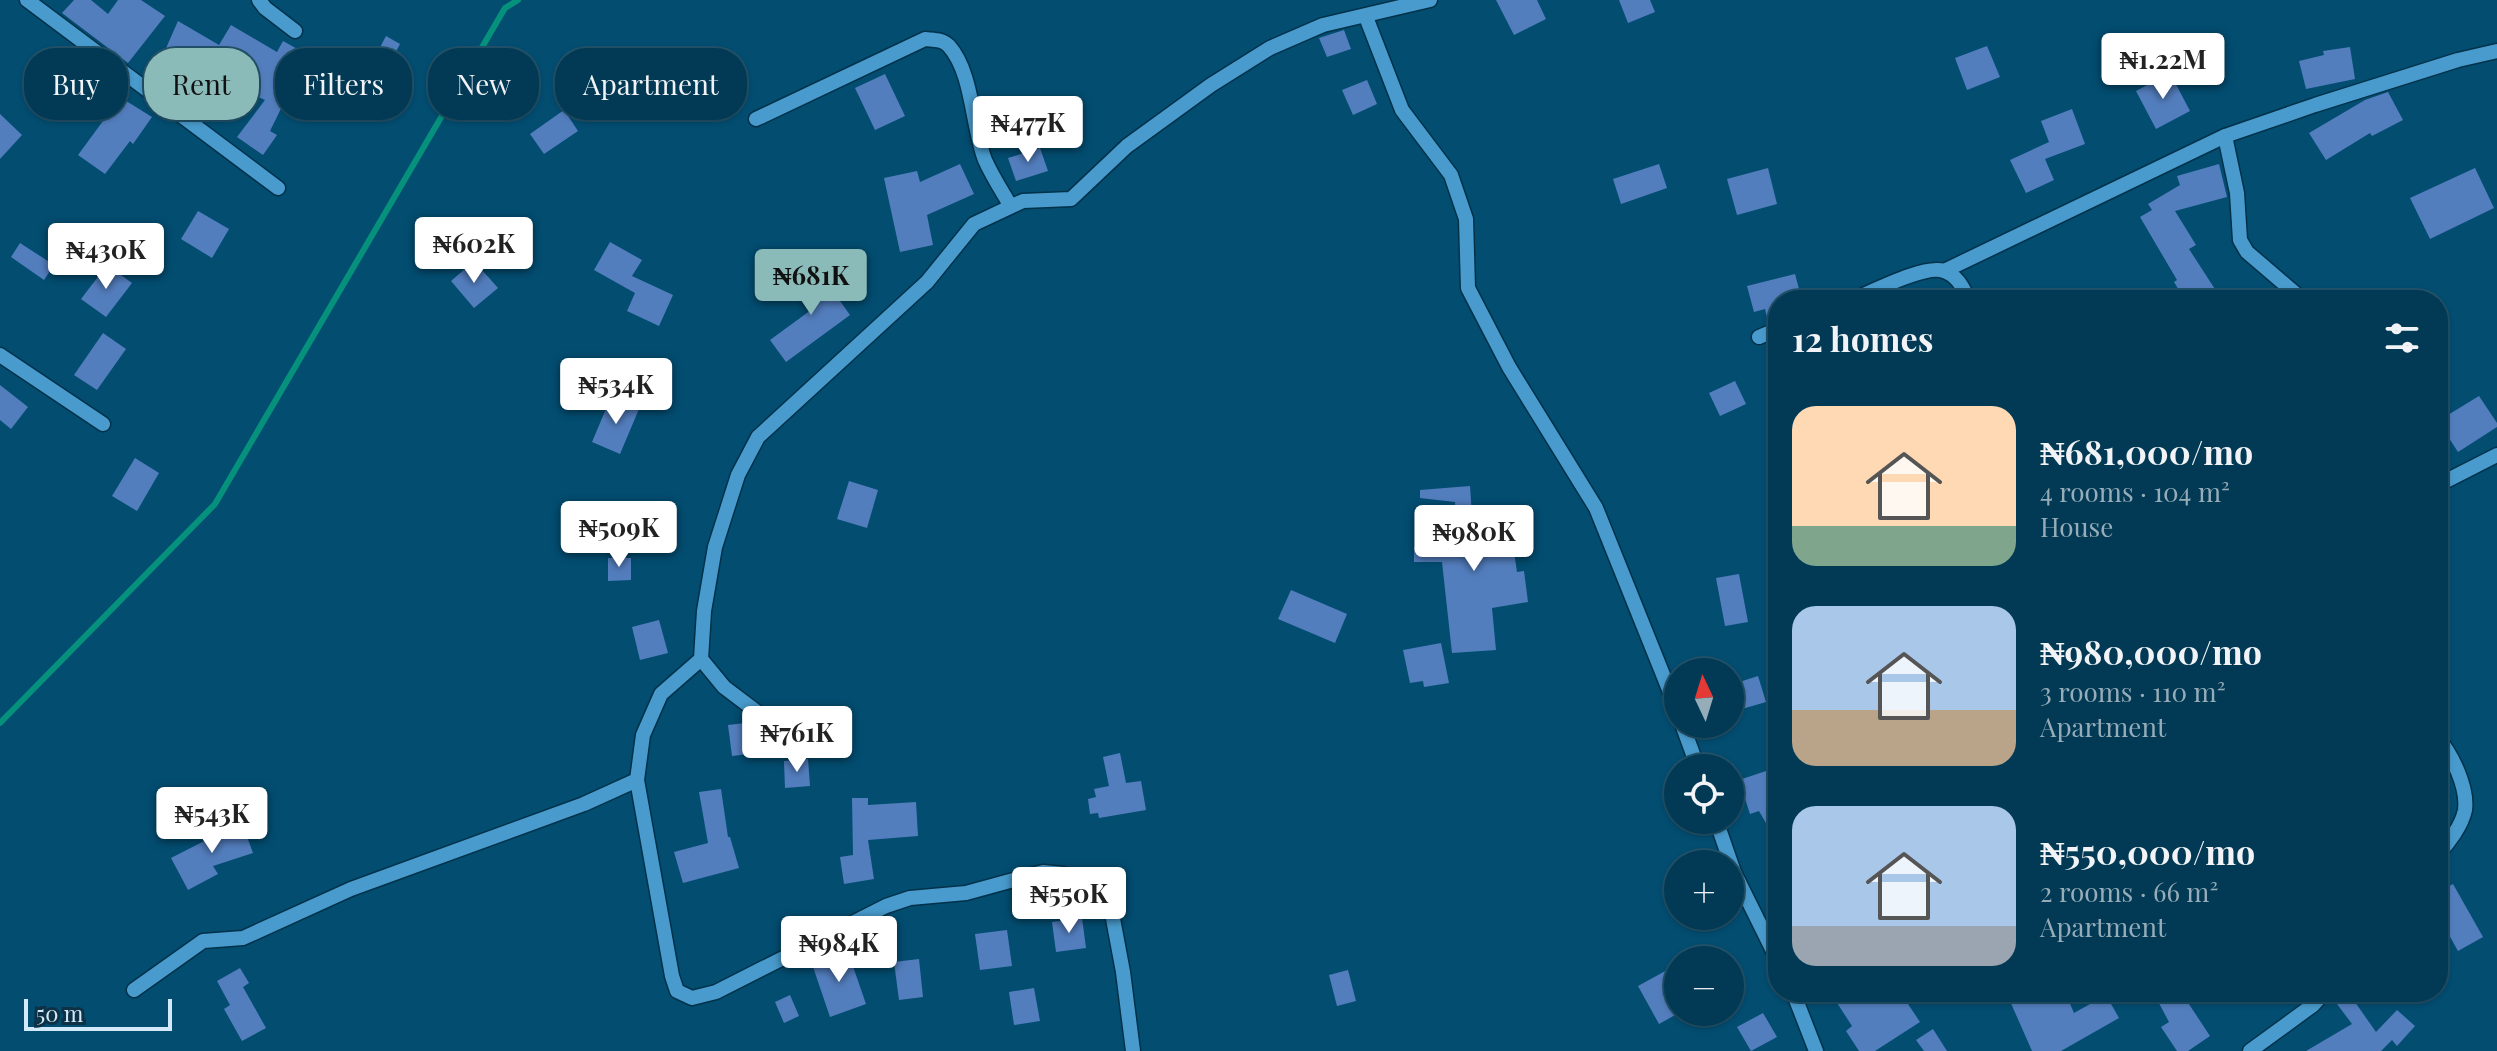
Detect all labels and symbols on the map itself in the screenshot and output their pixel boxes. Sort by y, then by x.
pin: ₦1.22M [2098,33,2228,101]
pin: ₦477K [972,96,1084,164]
pin: ₦602K [418,217,530,285]
pin: ₦430K [50,223,162,291]
pin: ₦681K [755,249,867,317]
pin: ₦534K [560,358,672,426]
pin: ₦509K [563,501,675,569]
pin: ₦980K [1418,505,1530,573]
north arrow [1664,658,1744,738]
pin: ₦761K [741,706,853,774]
pin: ₦543K [156,787,268,855]
pin: ₦550K [1013,867,1125,935]
pin: ₦984K [783,916,895,984]
scale bar [24,995,172,1031]

